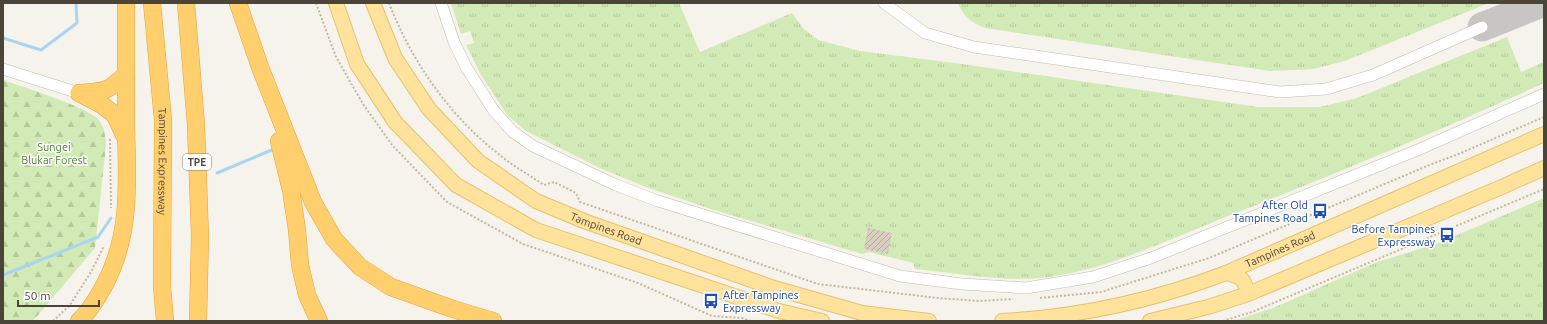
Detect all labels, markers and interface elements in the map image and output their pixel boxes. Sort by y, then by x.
street label: Tampines Expressway [156,107,169,216]
park label: Sungei Blukar Forest [21,141,87,166]
road number: TPE [183,154,211,170]
place label: After Old Tampines Road [1233,199,1308,224]
bus stop icon: After Old Tampines Road [1311,202,1329,220]
street label: Tampines Road [569,210,644,247]
place label: Before Tampines Expressway [1352,223,1436,248]
bus stop icon: Before Tampines Expressway [1438,226,1456,244]
street label: Tampines Road [1243,229,1317,270]
scale bar [18,282,99,308]
text: 50 m [24,289,51,302]
place label: After Tampines Expressway [723,289,799,314]
bus stop icon: After Tampines Expressway [702,292,720,310]

